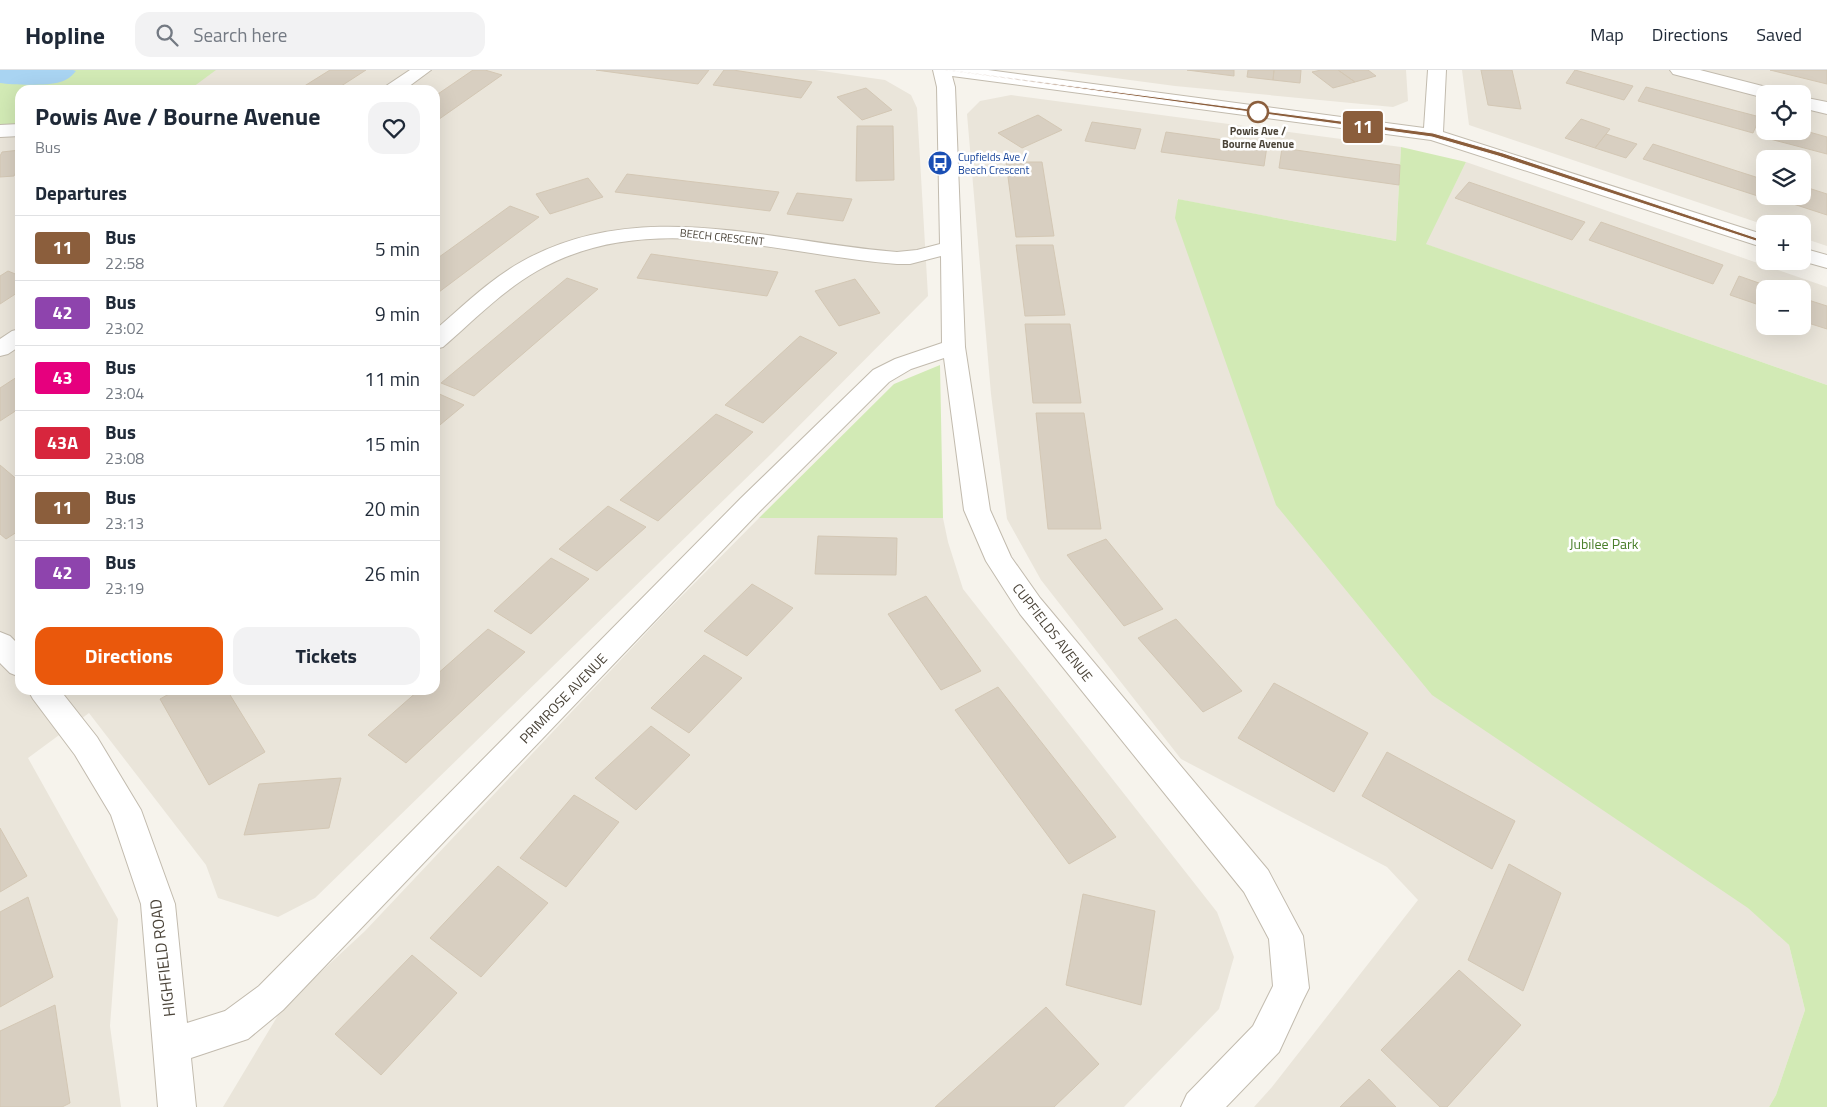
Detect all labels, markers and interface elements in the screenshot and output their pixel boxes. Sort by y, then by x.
search box [135,12,485,57]
text: Hopline [25,17,105,53]
text: Search here [193,20,287,49]
icon: search [153,21,181,49]
text: Map [1590,21,1624,48]
text: Directions [1652,21,1728,48]
text: Saved [1756,21,1802,48]
map controls [1756,85,1811,335]
button: locate [1756,85,1811,140]
text: Powis Ave / Bourne Avenue [35,98,320,134]
marker: Powis Ave / Bourne Avenue [1247,101,1269,123]
button: heart [368,102,420,154]
line badge: 11 [1340,111,1386,143]
text: 11 [1353,113,1373,140]
place label: Powis Ave / Bourne Avenue [1222,123,1294,152]
text: Bus [35,135,61,159]
place label: Cupfields Ave / Beech Crescent [958,149,1029,178]
bus stop icon: Cupfields Ave / Beech Crescent [927,150,953,176]
button: layers [1756,150,1811,205]
text: Departures [35,178,127,207]
button: + [1756,215,1811,270]
text: Bus [105,222,136,251]
street label: BEECH CRESCENT [679,225,765,249]
text: 11 [52,234,73,261]
text: 5 min [375,234,420,263]
text: 22:58 [105,251,144,275]
button: − [1756,280,1811,335]
text: Bus [105,287,136,316]
text: 42 [52,299,73,326]
text: 9 min [375,299,420,328]
text: 23:02 [105,316,144,340]
text: Bus [105,352,136,381]
text: 43 [52,364,73,391]
text: 11 min [364,364,420,393]
text: 23:04 [105,381,144,405]
text: Bus [105,417,136,446]
text: 43A [47,429,78,456]
text: 15 min [364,429,420,458]
text: 23:08 [105,446,144,470]
text: Bus [105,482,136,511]
text: 11 [52,494,73,521]
text: 20 min [364,494,420,523]
text: 23:13 [105,511,144,535]
park label: Jubilee Park [1569,533,1639,554]
text: Bus [105,547,136,576]
text: 42 [52,559,73,586]
text: 26 min [364,559,420,588]
text: 23:19 [105,576,144,600]
street label: CUPFIELDS AVENUE [1008,578,1098,686]
button: Directions [35,627,223,685]
button: Tickets [233,627,420,685]
street label: PRIMROSE AVENUE [514,648,612,748]
street label: HIGHFIELD ROAD [143,898,181,1018]

